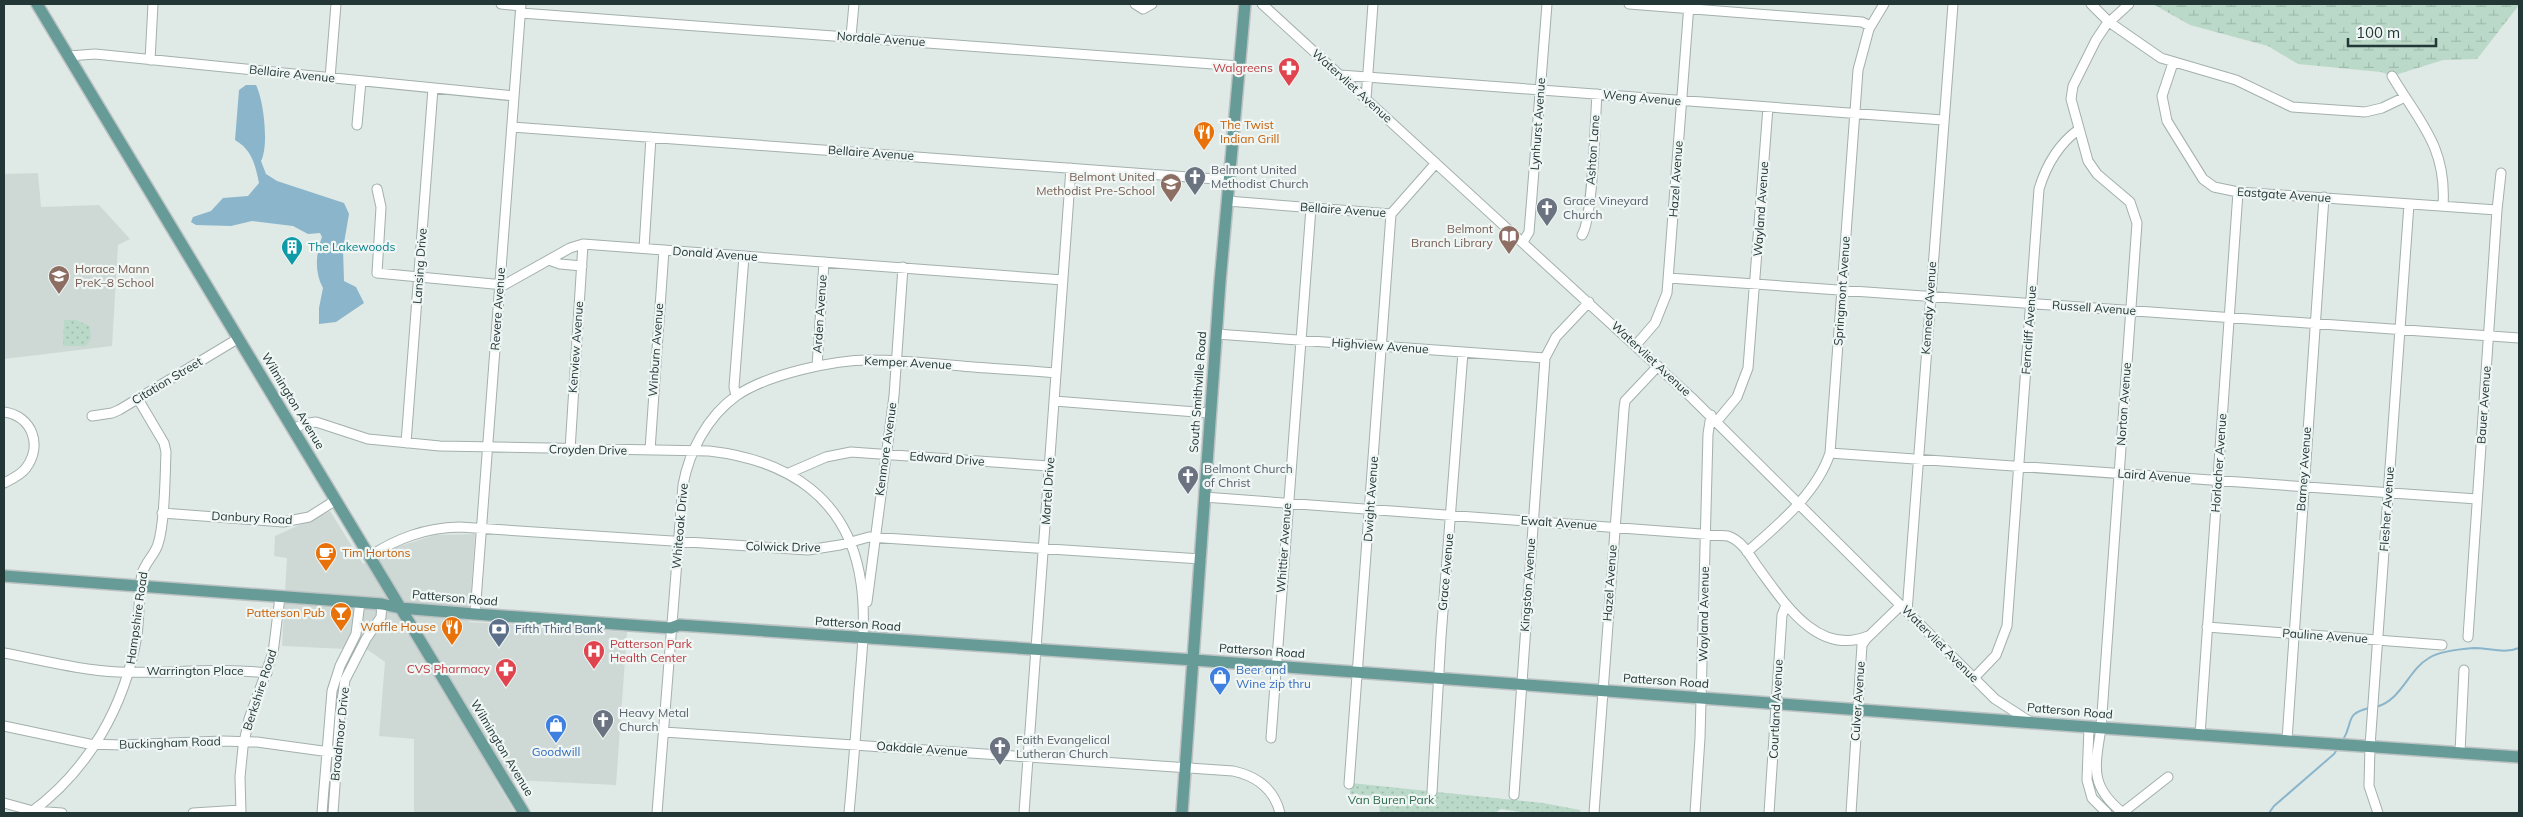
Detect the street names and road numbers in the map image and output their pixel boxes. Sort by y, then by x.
street label: Nordale Avenue [836,28,926,49]
street label: Watervliet Avenue [1309,46,1396,126]
street label: Bellaire Avenue [248,62,336,85]
street label: Lynhurst Avenue [1527,77,1548,171]
street label: Weng Avenue [1602,87,1682,108]
street label: Ashton Lane [1583,114,1602,185]
street label: Hazel Avenue [1665,140,1686,218]
street label: Bellaire Avenue [828,142,915,163]
street label: Wayland Avenue [1750,161,1771,257]
street label: Eastgate Avenue [2237,184,2332,205]
street label: Bellaire Avenue [1300,199,1387,220]
street label: Lansing Drive [409,228,430,304]
street label: Springmont Avenue [1830,236,1853,346]
street label: Donald Avenue [672,243,758,264]
street label: Kennedy Avenue [1918,261,1939,355]
street label: Revere Avenue [487,267,508,351]
street label: Arden Avenue [809,274,830,354]
street label: Ferncliff Avenue [2018,285,2039,375]
street label: Russell Avenue [2051,297,2137,318]
street label: Kenview Avenue [565,301,586,393]
street label: Winburn Avenue [645,303,666,397]
street label: Watervliet Avenue [1609,318,1694,399]
street label: South Smithville Road [1186,331,1209,453]
street label: Highview Avenue [1331,335,1429,356]
street label: Wilmington Avenue [259,350,328,452]
street label: Kemper Avenue [864,353,952,372]
street label: Citation Street [129,354,205,408]
street label: Norton Avenue [2113,362,2134,446]
street label: Bauer Avenue [2473,365,2494,444]
street label: Kenmore Avenue [872,401,899,497]
street label: Horlacher Avenue [2208,413,2229,513]
street label: Barney Avenue [2293,426,2314,512]
street label: Croyden Drive [549,441,627,458]
street label: Edward Drive [909,448,985,469]
street label: Dwight Avenue [1360,456,1381,542]
street label: Martel Drive [1038,457,1057,525]
street label: Laird Avenue [2117,465,2191,486]
street label: Flesher Avenue [2376,466,2397,552]
street label: Whiteoak Drive [668,482,691,570]
street label: Whittier Avenue [1273,502,1294,593]
street label: Danbury Road [211,508,293,527]
street label: Ewalt Avenue [1520,512,1598,533]
street label: Grace Avenue [1435,533,1456,611]
street label: Colwick Drive [745,538,821,555]
street label: Kingston Avenue [1517,538,1538,632]
street label: Hazel Avenue [1599,544,1620,622]
street label: Wayland Avenue [1695,566,1712,662]
street label: Hampshire Road [123,571,150,665]
street label: Patterson Road [411,586,499,609]
street label: Watervliet Avenue [1899,602,1982,685]
street label: Patterson Road [815,613,902,634]
street label: Pauline Avenue [2282,625,2368,646]
street label: Patterson Road [1219,640,1306,661]
street label: Berkshire Road [239,647,280,732]
street label: Courtland Avenue [1765,659,1786,759]
street label: Culver Avenue [1847,661,1868,741]
street label: Warrington Place [146,663,244,678]
street label: Patterson Road [1623,670,1710,691]
street label: Broadmoor Drive [327,686,352,782]
street label: Wilmington Avenue [468,697,537,799]
street label: Patterson Road [2026,699,2114,722]
street label: Buckingham Road [119,733,221,752]
street label: Oakdale Avenue [876,738,968,759]

